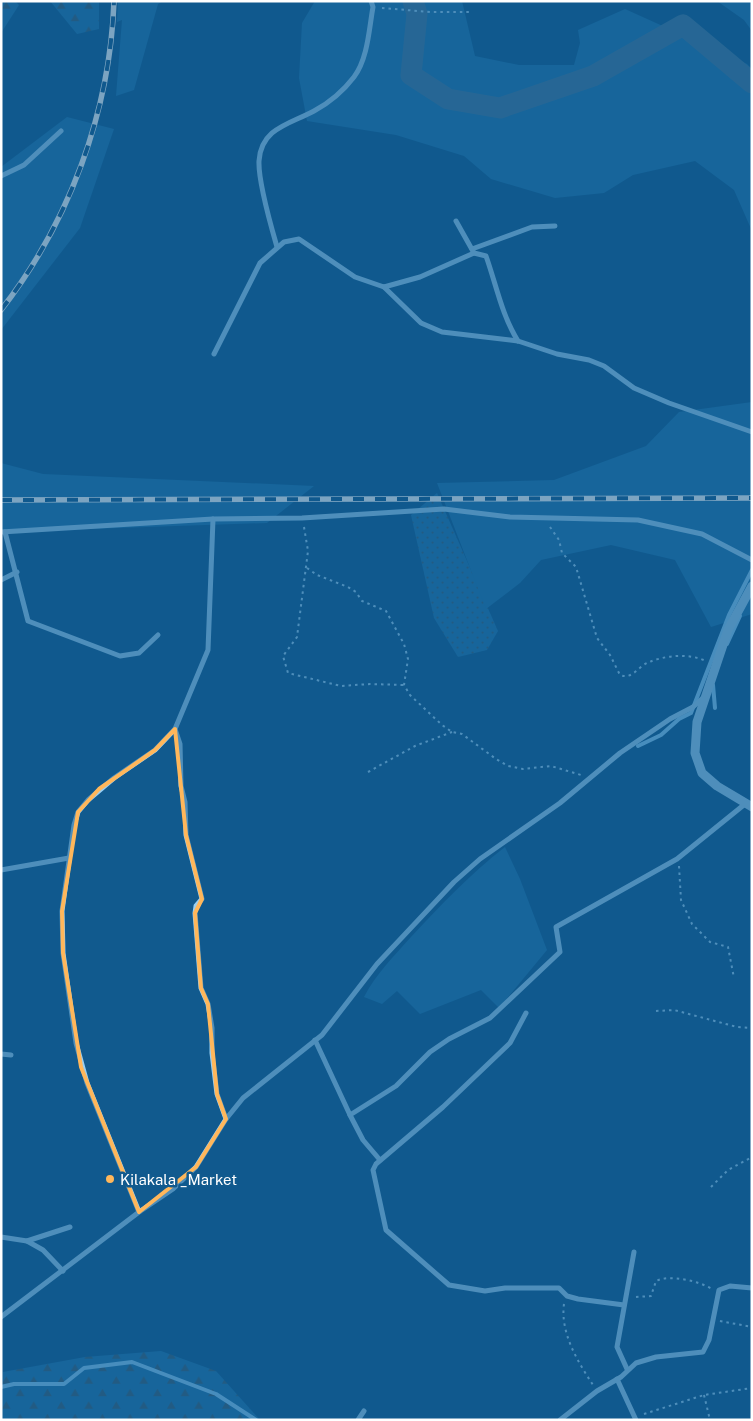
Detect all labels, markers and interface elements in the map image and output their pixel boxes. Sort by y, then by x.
place label: Kilakala _Market [120,1171,237,1188]
marker: Kilakala _Market [104,1173,116,1185]

